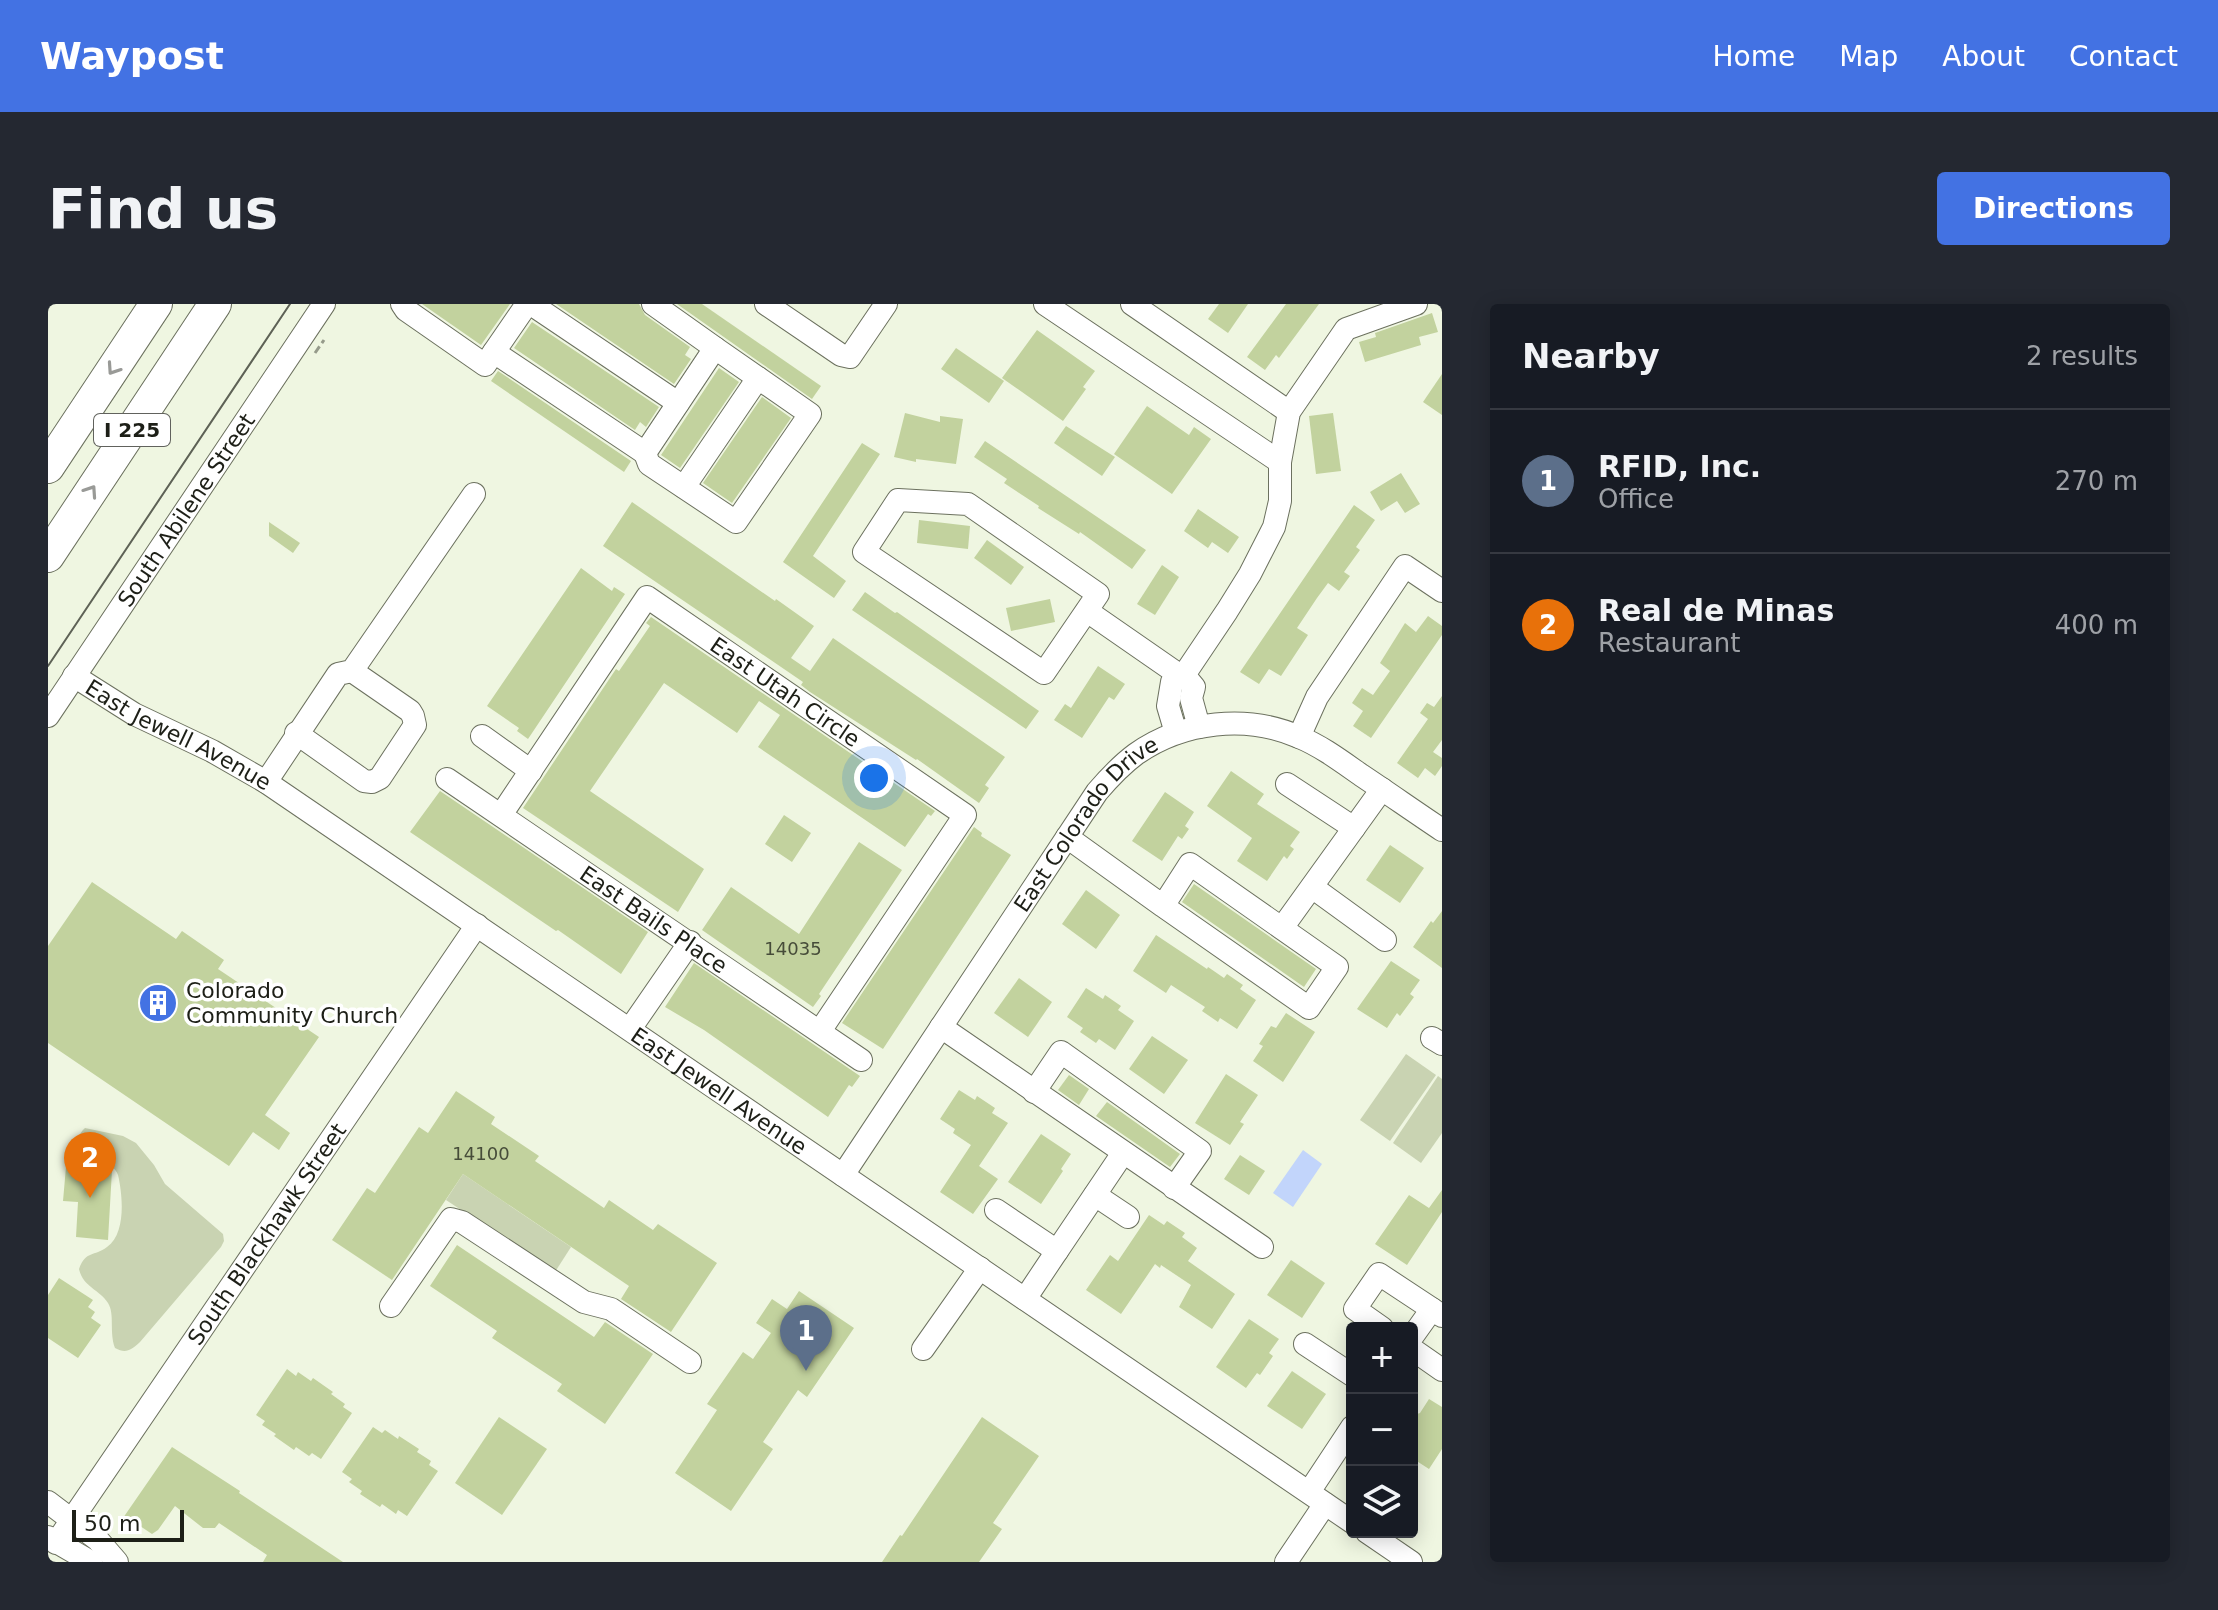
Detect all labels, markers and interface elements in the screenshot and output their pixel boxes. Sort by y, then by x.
text: Waypost [40,34,224,78]
text: Home [1712,40,1795,73]
text: Map [1839,40,1898,73]
text: About [1942,40,2025,73]
text: Contact [2069,40,2178,73]
button: Directions [1937,172,2170,245]
text: Find us [48,176,278,241]
text: Nearby [1522,336,1660,376]
text: 2 results [2026,341,2138,371]
one-way arrow [108,360,123,375]
street label: South Abilene Street [112,408,260,611]
road number: I 225 [94,414,170,446]
text: RFID, Inc. [1598,449,1761,484]
text: 1 [1539,466,1557,496]
text: 270 m [2055,466,2138,496]
text: Office [1598,484,1674,514]
one-way arrow [81,485,96,500]
text: Real de Minas [1598,593,1834,628]
text: 2 [1539,610,1557,640]
text: 400 m [2055,610,2138,640]
text: Restaurant [1598,628,1740,658]
street label: East Utah Circle [706,632,865,752]
street label: East Jewell Avenue [81,674,276,795]
street label: East Colorado Drive [1009,731,1162,916]
your location [854,758,894,798]
street label: East Bails Place [576,861,732,978]
house number: 14035 [764,938,822,959]
place label: Colorado Community Church [186,978,398,1028]
building icon: Colorado Community Church [137,982,179,1024]
street label: East Jewell Avenue [627,1022,812,1159]
street label: South Blackhawk Street [182,1118,351,1349]
pin: 2 [64,1132,116,1198]
house number: 14100 [452,1143,510,1164]
pin: 1 [780,1305,832,1371]
map controls [1346,1322,1418,1538]
button: + [1346,1322,1418,1394]
button: − [1346,1394,1418,1466]
button: layers [1346,1466,1418,1538]
scale bar [72,1506,184,1542]
text: 50 m [84,1511,140,1536]

